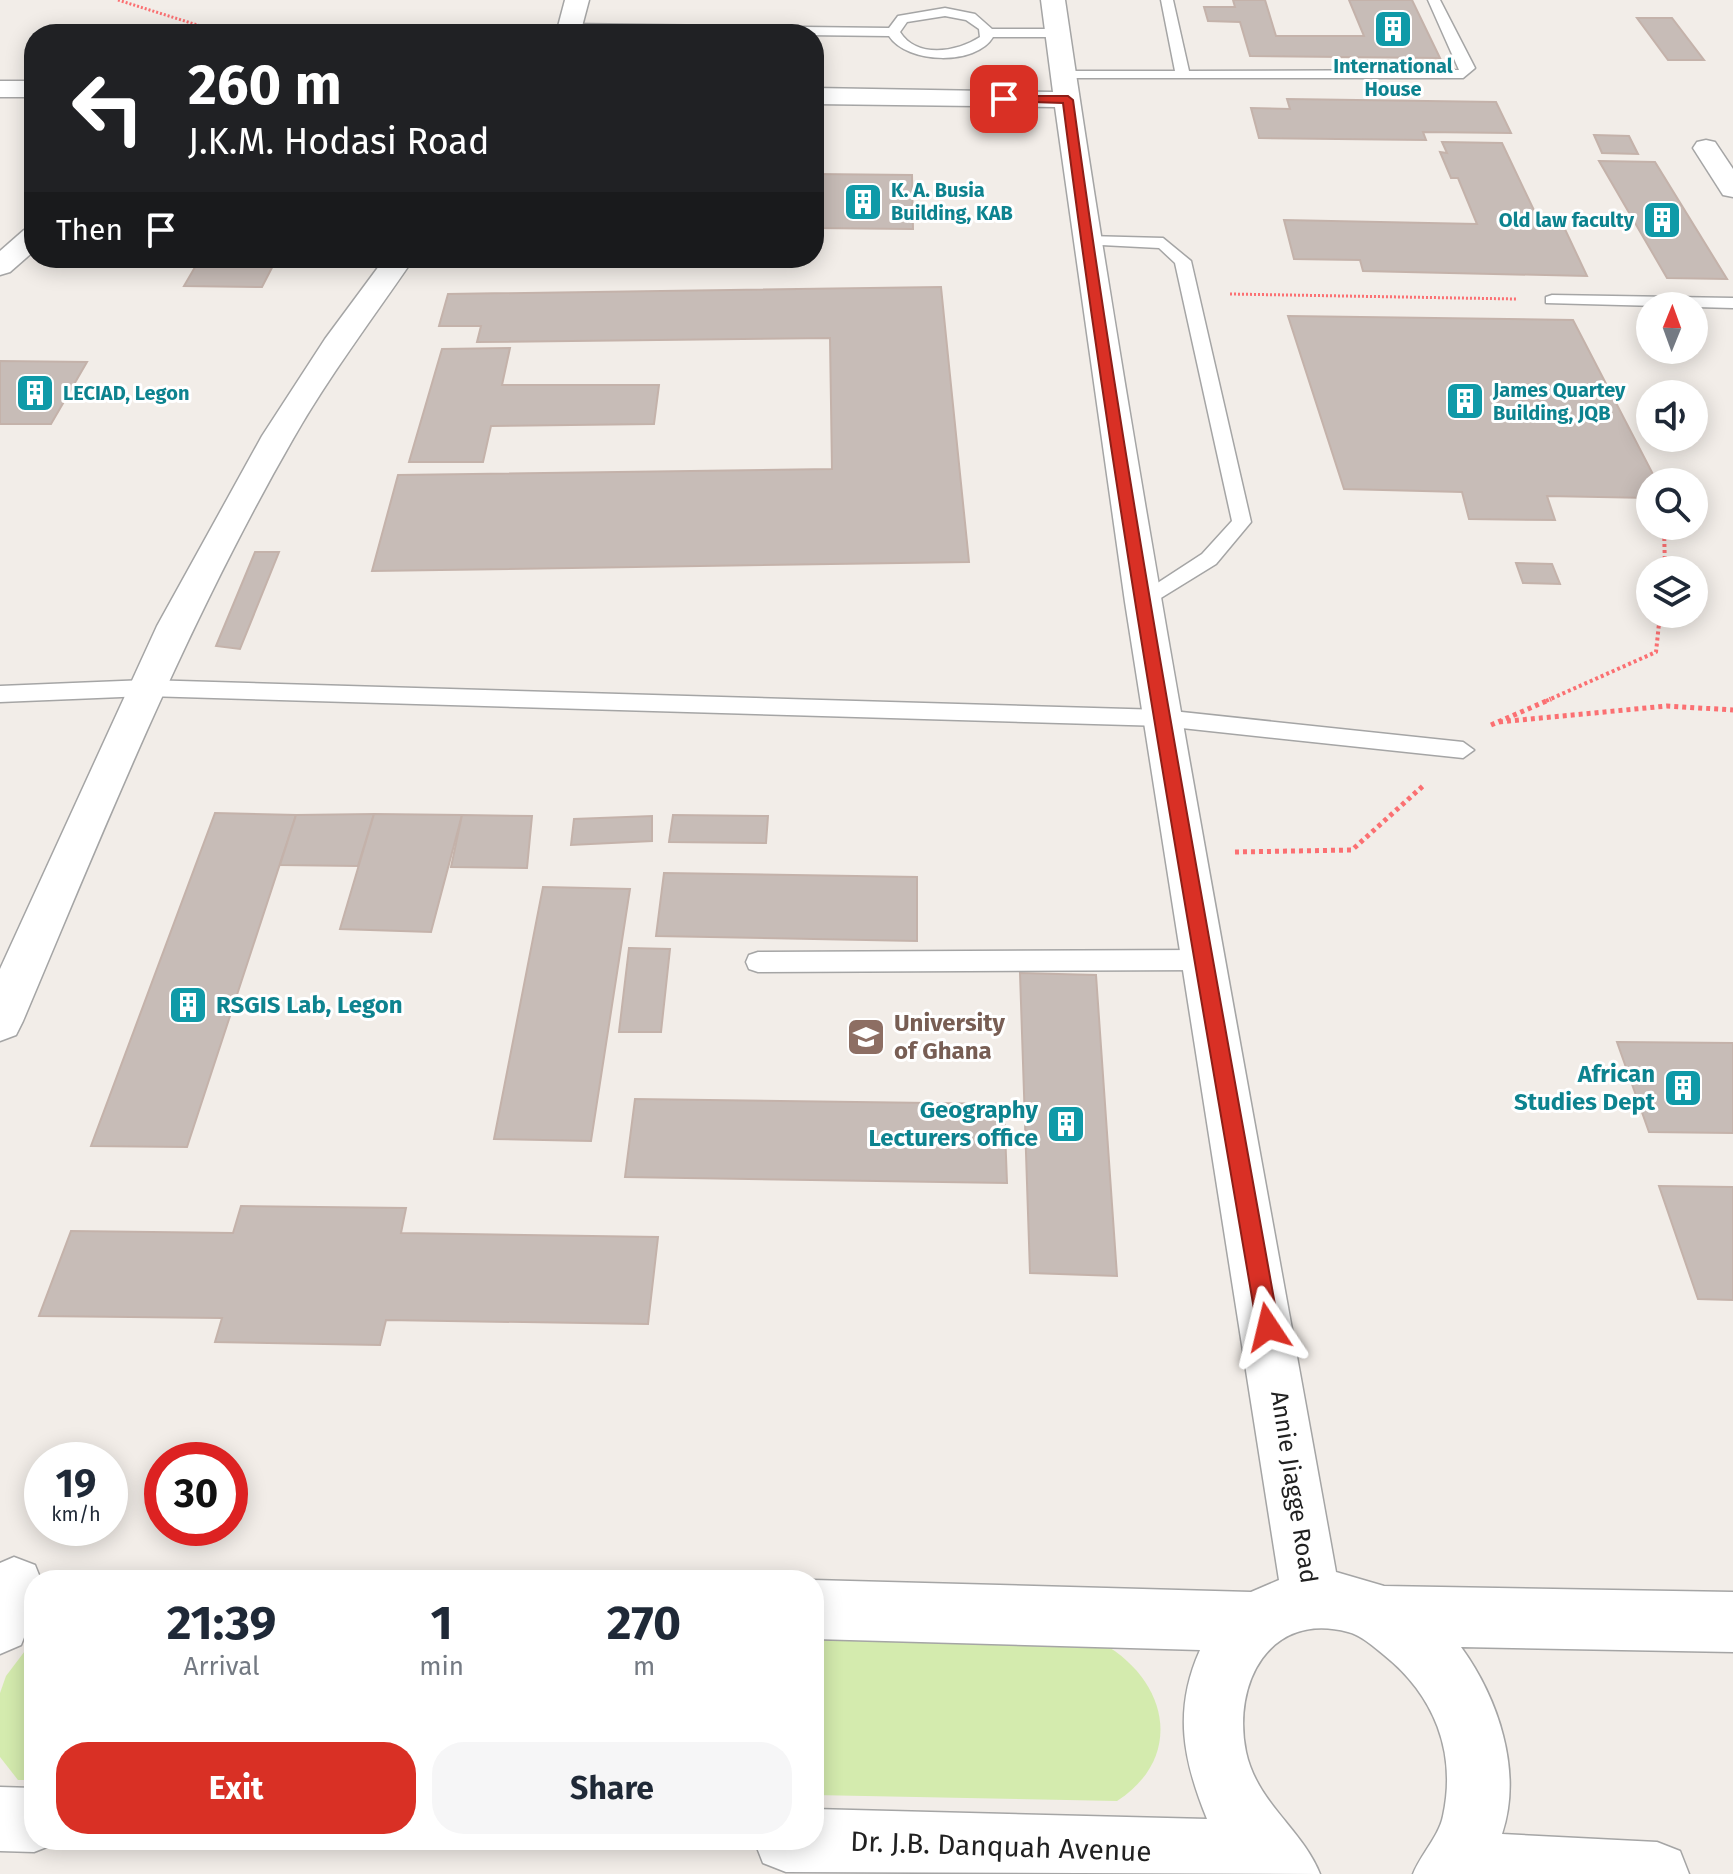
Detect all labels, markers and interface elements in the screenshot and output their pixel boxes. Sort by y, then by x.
building icon: International House [1372,8,1414,50]
text: 260 m [188,52,342,119]
place label: International House [1333,54,1453,101]
icon: left [56,56,160,160]
pin [970,65,1038,133]
icon: arrive [982,77,1026,121]
text: J.K.M. Hodasi Road [188,120,489,164]
place label: K. A. Busia Building, KAB [891,178,1013,225]
building icon: K. A. Busia Building, KAB [842,181,884,223]
building icon: Old law faculty [1641,199,1683,241]
icon: arrive [139,208,183,252]
place label: Old law faculty [1499,208,1635,232]
text: Then [56,212,123,248]
north arrow [1636,292,1708,364]
map controls [1636,292,1708,628]
building icon: LECIAD, Legon [14,372,56,414]
place label: James Quartey Building, JQB [1492,378,1626,425]
building icon: James Quartey Building, JQB [1444,380,1486,422]
button: sound [1636,380,1708,452]
place label: LECIAD, Legon [63,381,189,405]
button: search [1636,468,1708,540]
button: layers [1636,556,1708,628]
building icon: RSGIS Lab, Legon [167,984,209,1026]
place label: RSGIS Lab, Legon [216,991,403,1019]
place label: University of Ghana [894,1009,1005,1065]
school or university icon: University of Ghana [845,1016,887,1058]
place label: African Studies Dept [1514,1060,1656,1116]
building icon: African Studies Dept [1662,1067,1704,1109]
place label: Geography Lecturers office [869,1096,1039,1152]
building icon: Geography Lecturers office [1045,1103,1087,1145]
position arrow [1226,1285,1310,1369]
street label: Annie Jiagge Road [1265,1389,1323,1585]
speed limit sign: 30 [144,1442,248,1546]
text: 19 [56,1460,96,1508]
text: km/h [51,1502,101,1526]
text: 21:39 [167,1594,276,1652]
text: 1 [430,1594,453,1652]
text: 270 [607,1594,681,1652]
text: Arrival [184,1651,260,1682]
text: min [419,1651,464,1682]
text: m [633,1651,655,1682]
button: Exit [56,1742,416,1834]
button: Share [432,1742,792,1834]
street label: Dr. J.B. Danquah Avenue [850,1825,1152,1868]

